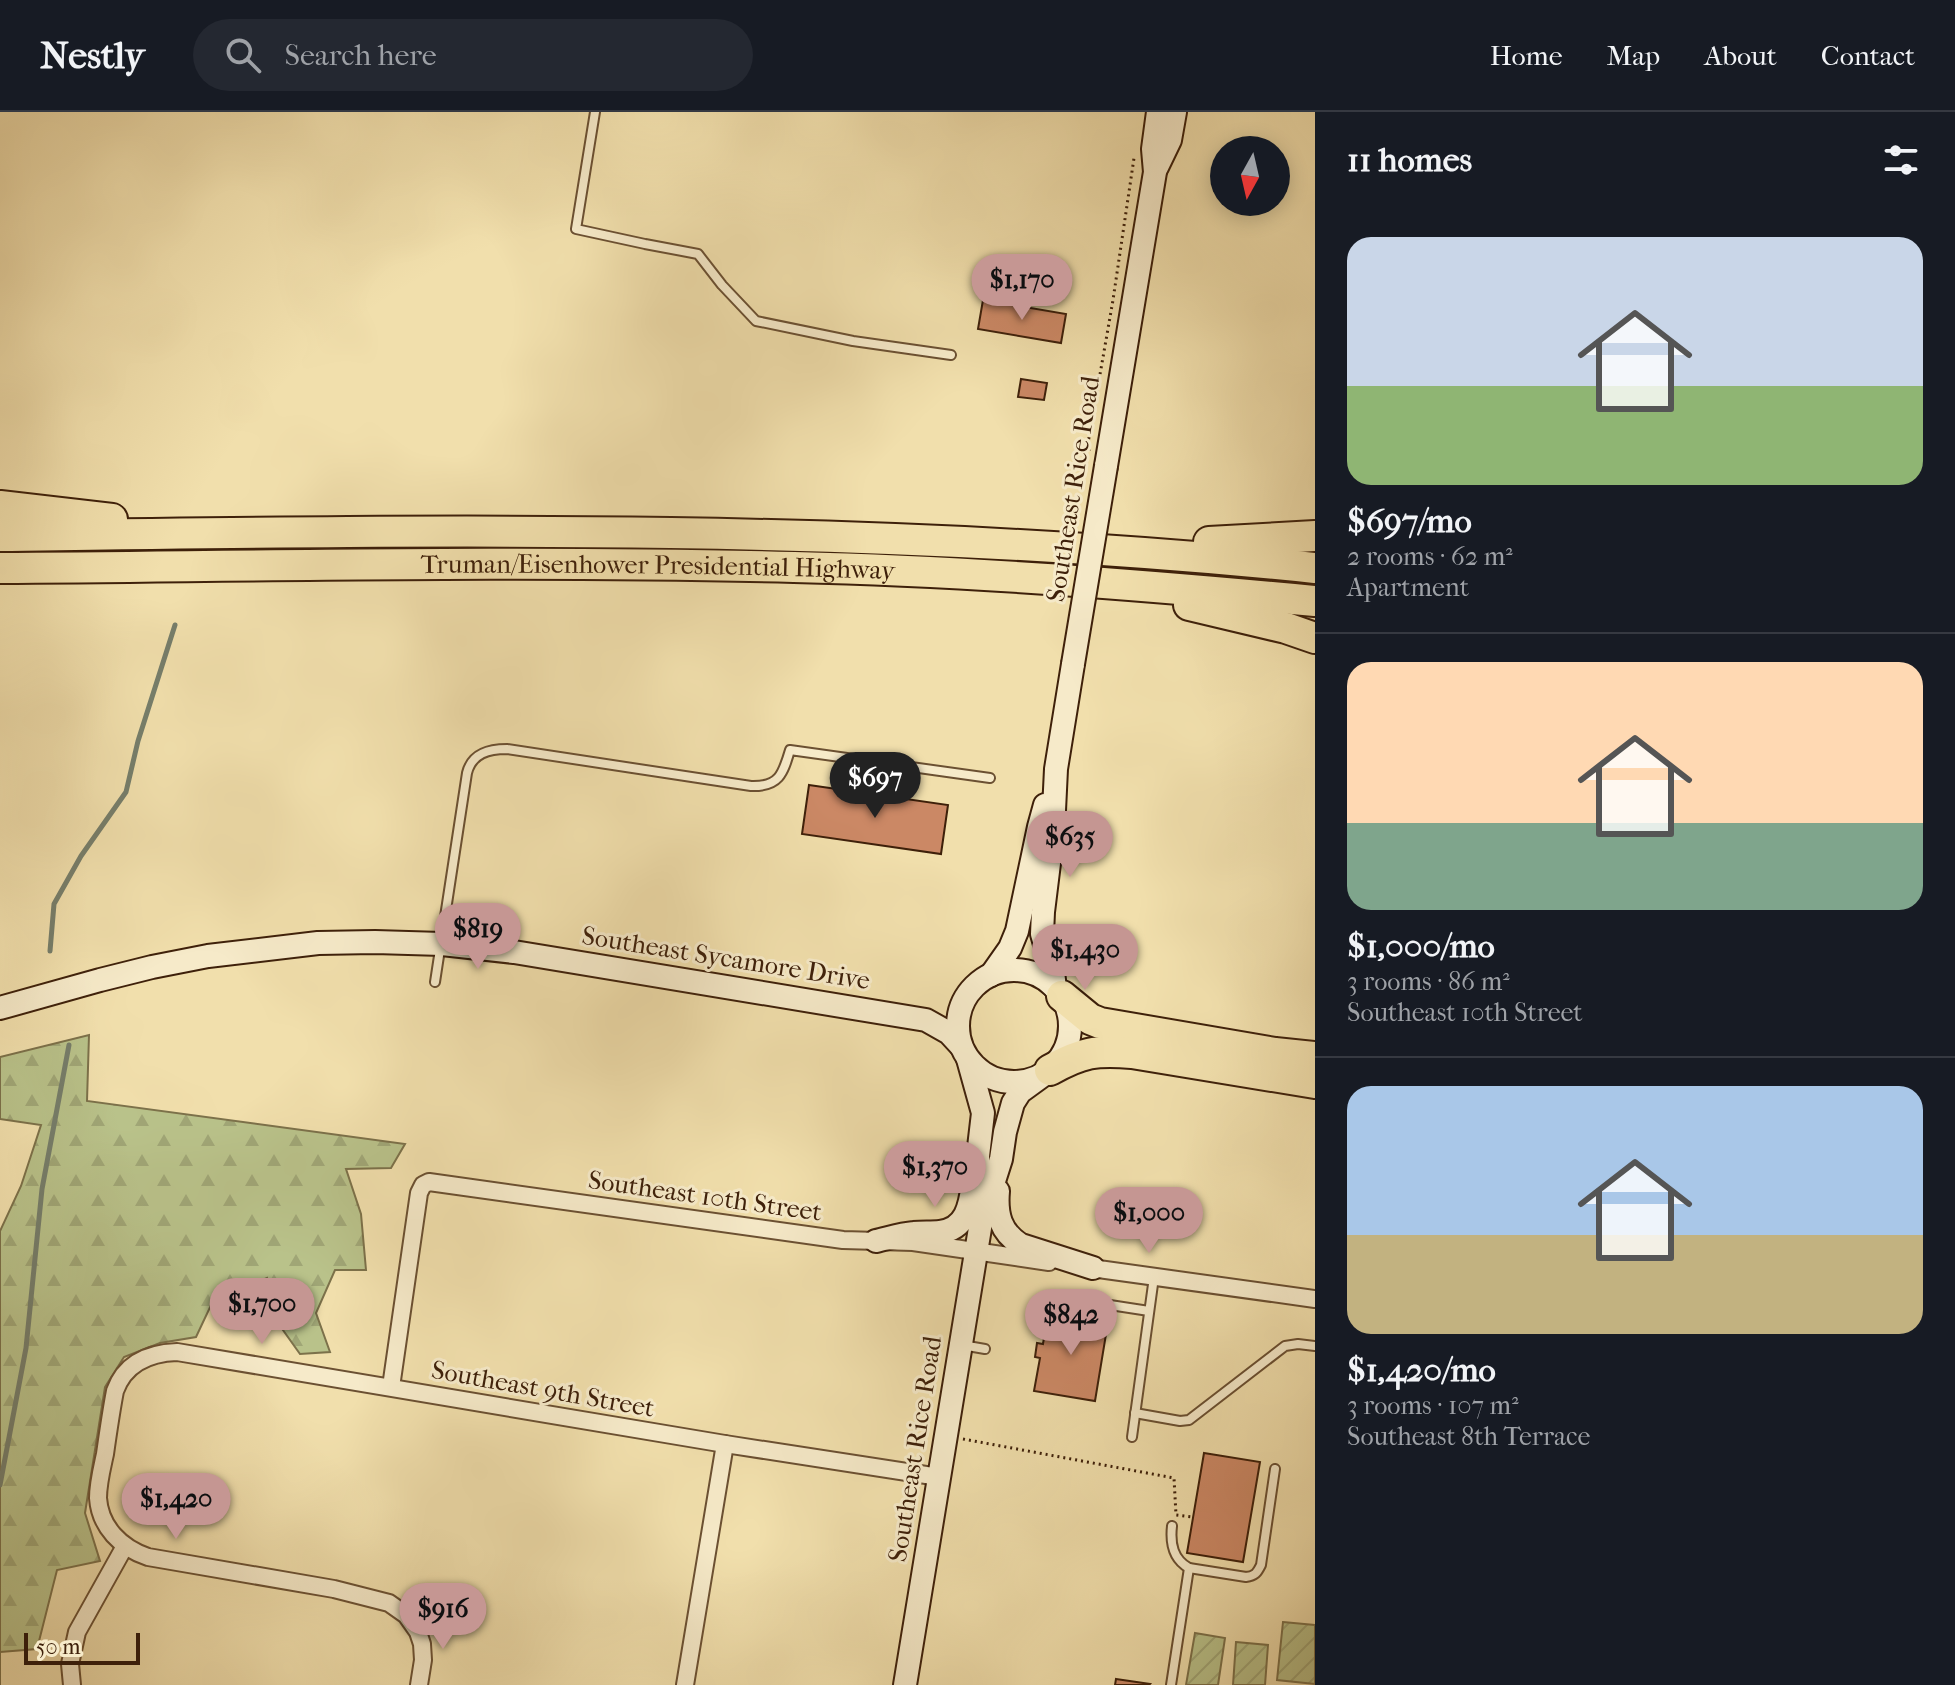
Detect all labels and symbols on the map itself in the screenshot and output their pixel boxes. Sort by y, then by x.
north arrow [1210,136,1290,216]
pin: $1,170 [957,254,1087,322]
street label: Southeast Rice Road [1040,373,1106,604]
street label: Truman/Eisenhower Presidential Highway [421,548,897,586]
pin: $697 [828,752,922,820]
pin: $635 [1023,811,1117,879]
pin: $819 [431,903,525,971]
street label: Southeast Sycamore Drive [580,920,872,996]
pin: $1,430 [1020,924,1150,992]
pin: $1,370 [870,1141,1000,1209]
street label: Southeast 10th Street [586,1164,825,1228]
pin: $1,000 [1084,1187,1214,1255]
pin: $1,700 [197,1278,327,1346]
pin: $842 [1024,1289,1118,1357]
street label: Southeast Rice Road [882,1333,948,1564]
street label: Southeast 9th Street [429,1354,658,1424]
pin: $1,420 [111,1473,241,1541]
pin: $916 [396,1583,490,1651]
scale bar [24,1629,140,1665]

